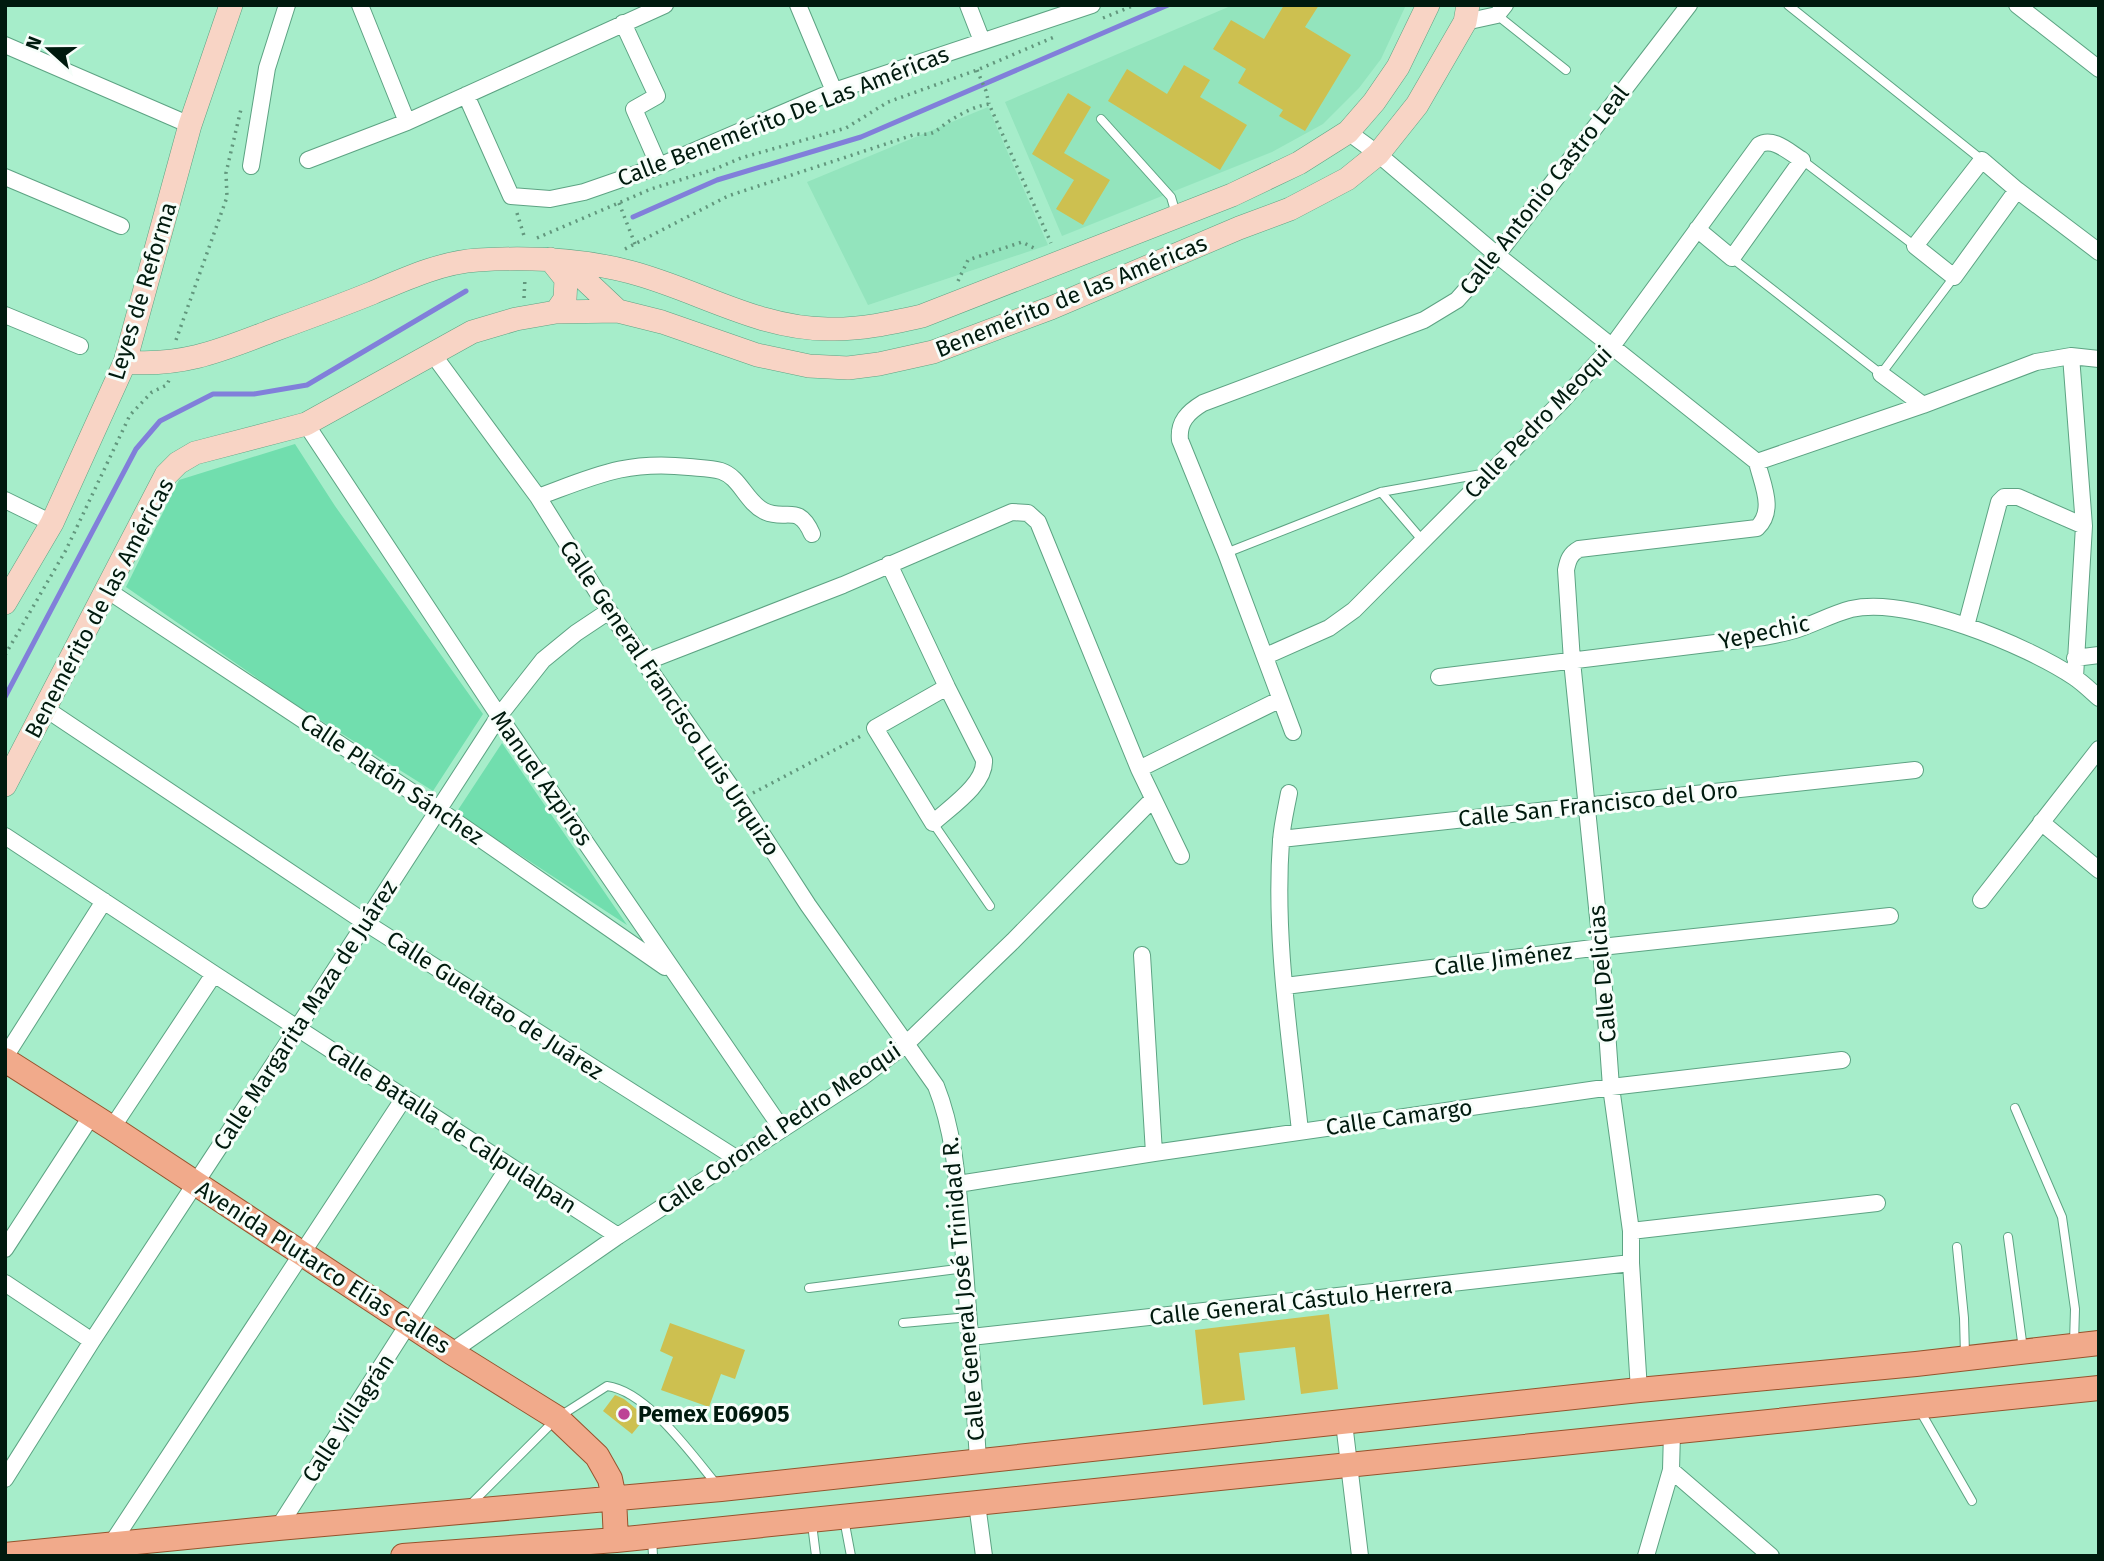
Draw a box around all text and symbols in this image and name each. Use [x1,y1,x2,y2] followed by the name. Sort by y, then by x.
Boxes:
[14,14,84,84] north arrow
[21,33,47,53] text: N
[613,40,953,192] street label: Calle Benemérito De Las Américas
[1453,79,1635,300] street label: Calle Antonio Castro Leal
[102,199,182,383] street label: Leyes de Reforma
[931,229,1211,363] street label: Benemérito de las Américas
[1458,340,1618,504] street label: Calle Pedro Meoqui
[18,473,180,743] street label: Benemérito de las Américas
[554,535,786,861] street label: Calle General Francisco Luis Urquizo
[1716,609,1812,655] street label: Yepechic
[485,705,599,851] street label: Manuel Azpiros
[295,707,489,851] street label: Calle Platón Sánchez
[1457,775,1739,833] street label: Calle San Francisco del Oro
[207,875,403,1155] street label: Calle Margarita Maza de Juárez
[1582,904,1622,1044] street label: Calle Delicias
[381,924,609,1086] street label: Calle Guelatao de Juárez
[1433,937,1573,981] street label: Calle Jiménez
[652,1036,906,1220] street label: Calle Coronel Pedro Meoqui
[322,1037,582,1219] street label: Calle Batalla de Calpulalpan
[1324,1093,1474,1141] street label: Calle Camargo
[936,1136,990,1442] street label: Calle General José Trinidad R.
[191,1174,455,1360] street label: Avenida Plutarco Elías Calles
[1148,1271,1454,1331] street label: Calle General Cástulo Herrera
[296,1348,400,1488] street label: Calle Villagrán
[638,1400,789,1428] place label: Pemex E06905
[616,1406,632,1422] marker: Pemex E06905

